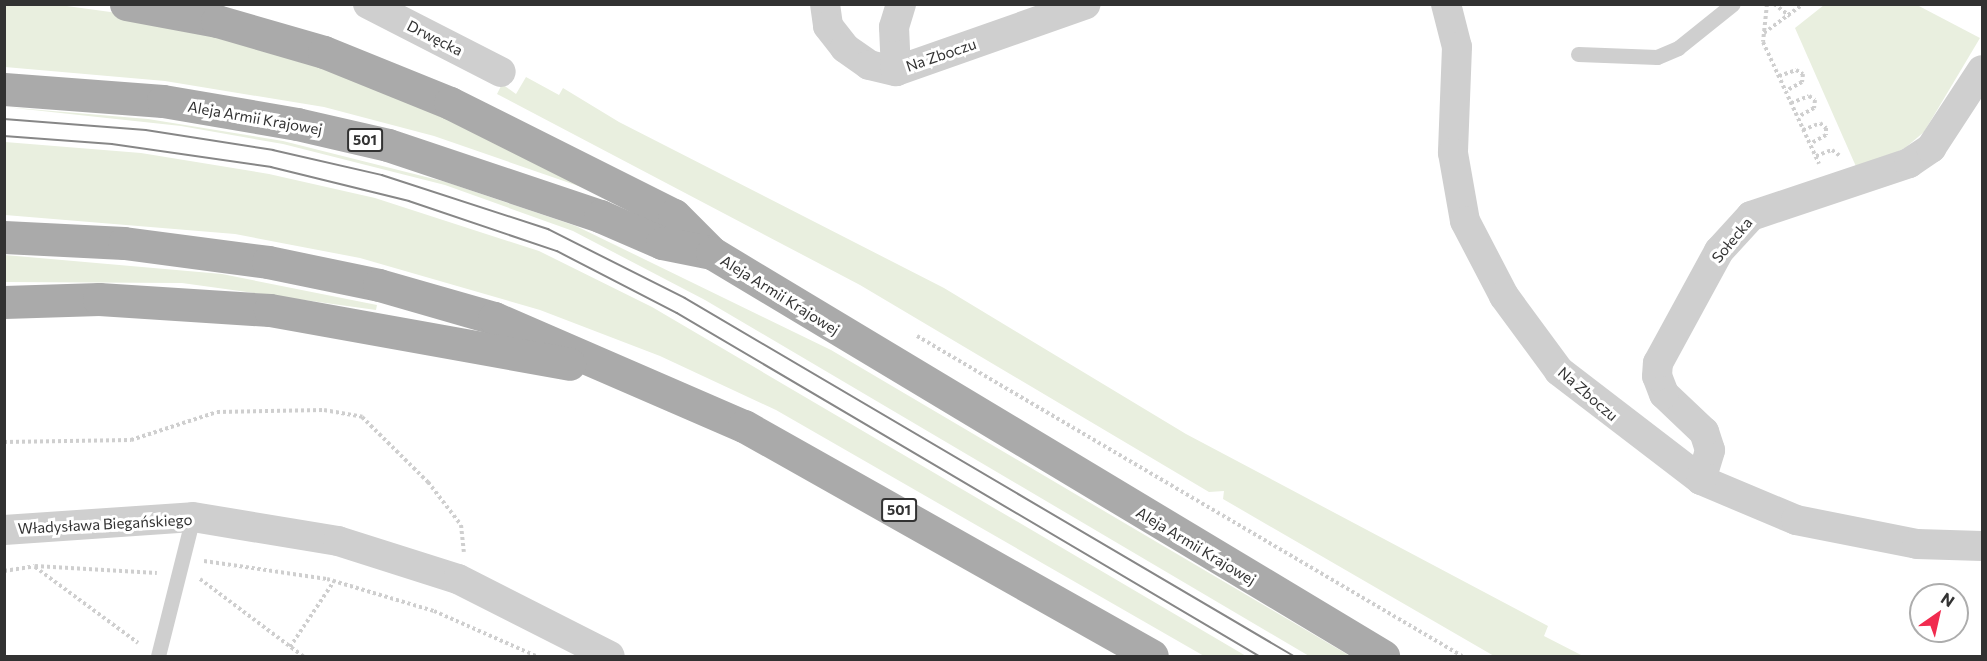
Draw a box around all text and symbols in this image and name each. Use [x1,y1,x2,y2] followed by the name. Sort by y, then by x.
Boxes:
[404,16,466,60] street label: Drwęcka
[903,35,979,75] street label: Na Zboczu
[186,97,324,139] street label: Aleja Armii Krajowej
[347,129,383,151] road number: 501
[1708,214,1756,266] street label: Sołecka
[717,251,843,339] street label: Aleja Armii Krajowej
[1554,363,1622,425] street label: Na Zboczu
[881,499,917,521] road number: 501
[1133,503,1259,589] street label: Aleja Armii Krajowej
[17,510,193,538] street label: Władysława Biegańskiego
[1909,583,1969,643] north arrow
[1938,588,1959,611] text: N

